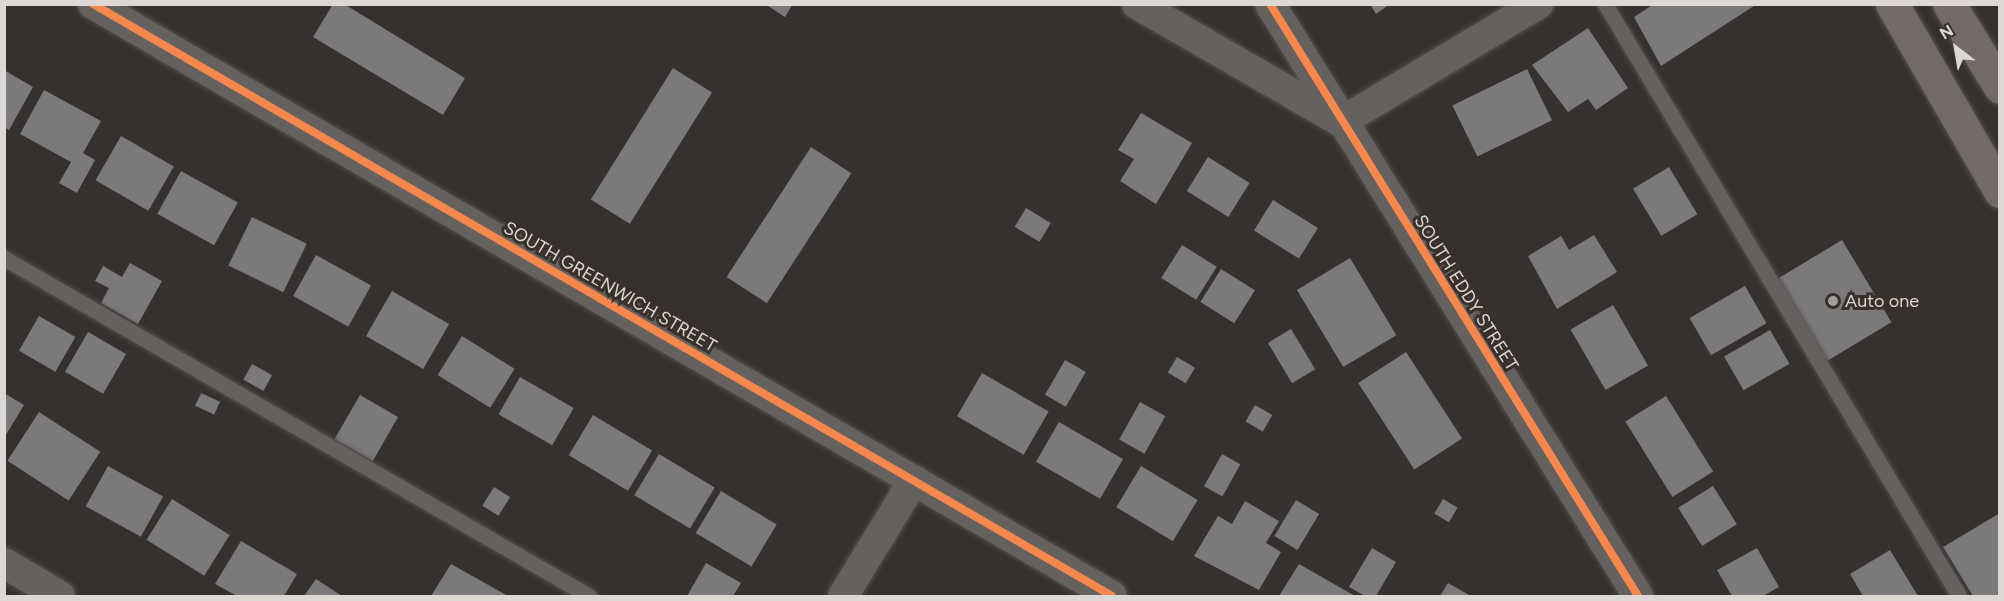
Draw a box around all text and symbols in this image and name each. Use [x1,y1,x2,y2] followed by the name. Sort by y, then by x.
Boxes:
[1926,18,1986,78] north arrow
[1936,21,1957,43] text: N
[1409,211,1523,375] street label: SOUTH EDDY STREET
[500,217,720,357] street label: SOUTH GREENWICH STREET
[1845,290,1919,312] place label: Auto one
[1826,294,1840,308] marker: Auto one

